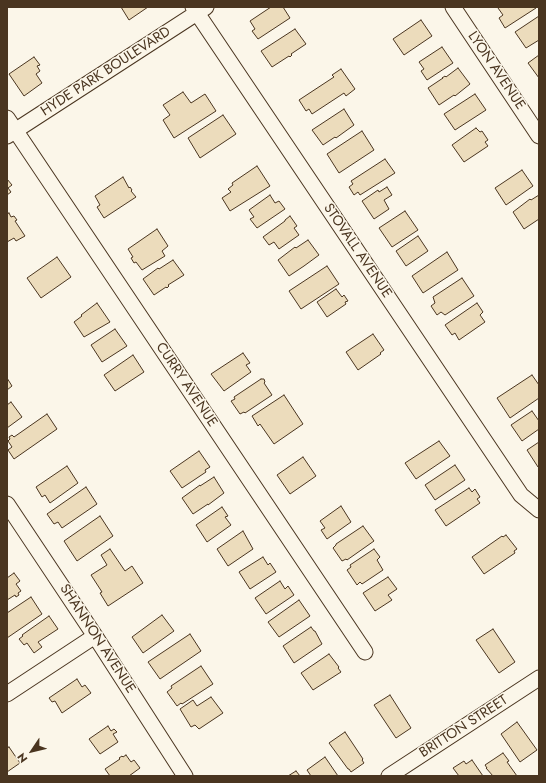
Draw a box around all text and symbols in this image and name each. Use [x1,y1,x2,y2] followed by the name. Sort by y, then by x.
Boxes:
[38,24,174,120] street label: HYDE PARK BOULEVARD
[464,29,528,113] street label: LYON AVENUE
[319,201,395,301] street label: STOVALL AVENUE
[152,340,220,430] street label: CURRY AVENUE
[55,581,139,697] street label: SHANNON AVENUE
[417,692,511,762] street label: BRITTON STREET
[12,731,52,771] north arrow
[13,750,31,766] text: N

